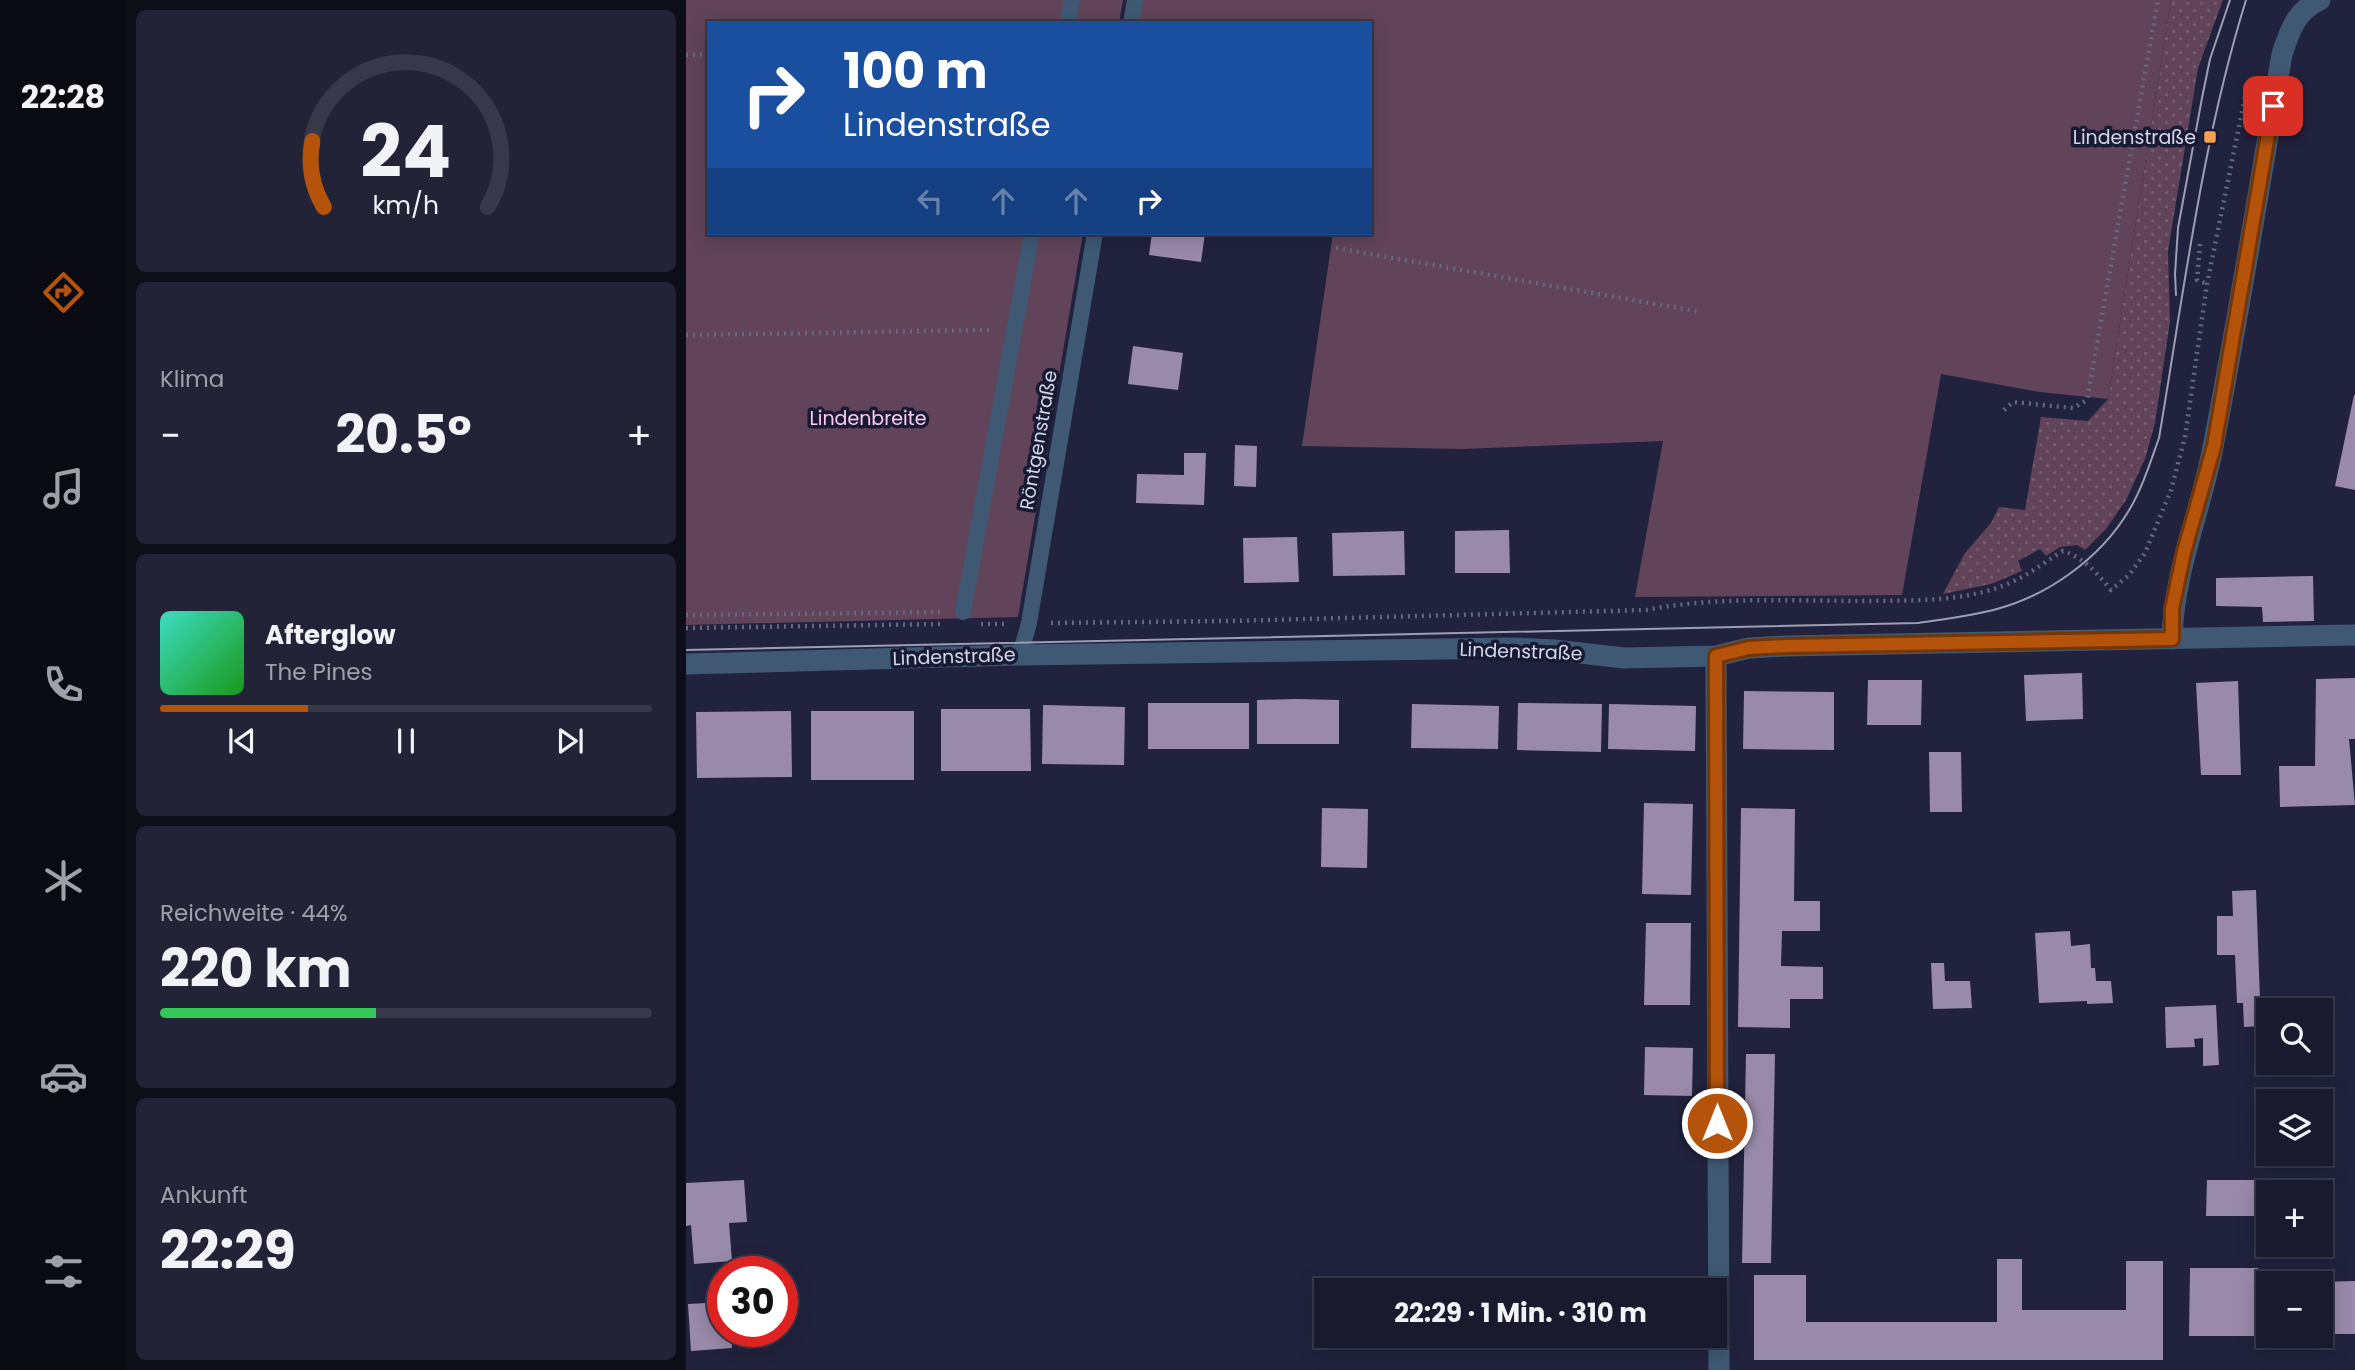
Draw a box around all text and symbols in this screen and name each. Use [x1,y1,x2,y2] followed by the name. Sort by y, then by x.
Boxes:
[843,37,988,105] text: 100 m
[728,49,819,140] icon: right
[21,74,105,119] text: 22:28
[2243,76,2303,136] pin
[2254,87,2292,125] icon: arrive
[361,101,451,202] text: 24
[843,102,1051,147] text: Lindenstraße
[2073,124,2196,151] place label: Lindenstraße
[2202,129,2218,145] marker: Lindenstraße
[911,182,949,220] icon: left
[984,182,1022,220] icon: ahead
[1057,182,1095,220] icon: ahead
[1130,182,1168,220] icon: right
[373,188,439,223] text: km/h
[39,268,88,317] icon: directions
[160,363,224,395] text: Klima
[1013,368,1064,512] street label: Röntgenstraße
[335,398,472,471] text: 20.5°
[810,405,926,432] park label: Lindenbreite
[160,409,181,462] text: −
[626,409,652,462] text: +
[39,464,88,513] icon: music
[265,617,396,653] text: Afterglow
[1459,636,1583,667] street label: Lindenstraße
[892,641,1016,672] street label: Lindenstraße
[265,656,373,688] text: The Pines
[39,660,88,709] icon: phone
[223,722,261,760] icon: previous
[387,722,425,760] icon: pause
[551,722,589,760] icon: next
[39,856,88,905] icon: climate
[160,897,348,929] text: Reichweite · 44%
[160,932,352,1005] text: 220 km
[2256,998,2333,1348] map controls
[2256,998,2333,1075] button: search
[39,1052,88,1101] icon: car
[1680,1086,1754,1160] position arrow
[2256,1089,2333,1166] button: layers
[160,1179,247,1211] text: Ankunft
[2256,1180,2333,1257] button: +
[160,1214,296,1287] text: 22:29
[39,1247,88,1296] icon: filters
[707,1256,798,1347] speed limit sign: 30
[2256,1271,2333,1348] button: −
[1394,1295,1647,1331] text: 22:29 · 1 Min. · 310 m

